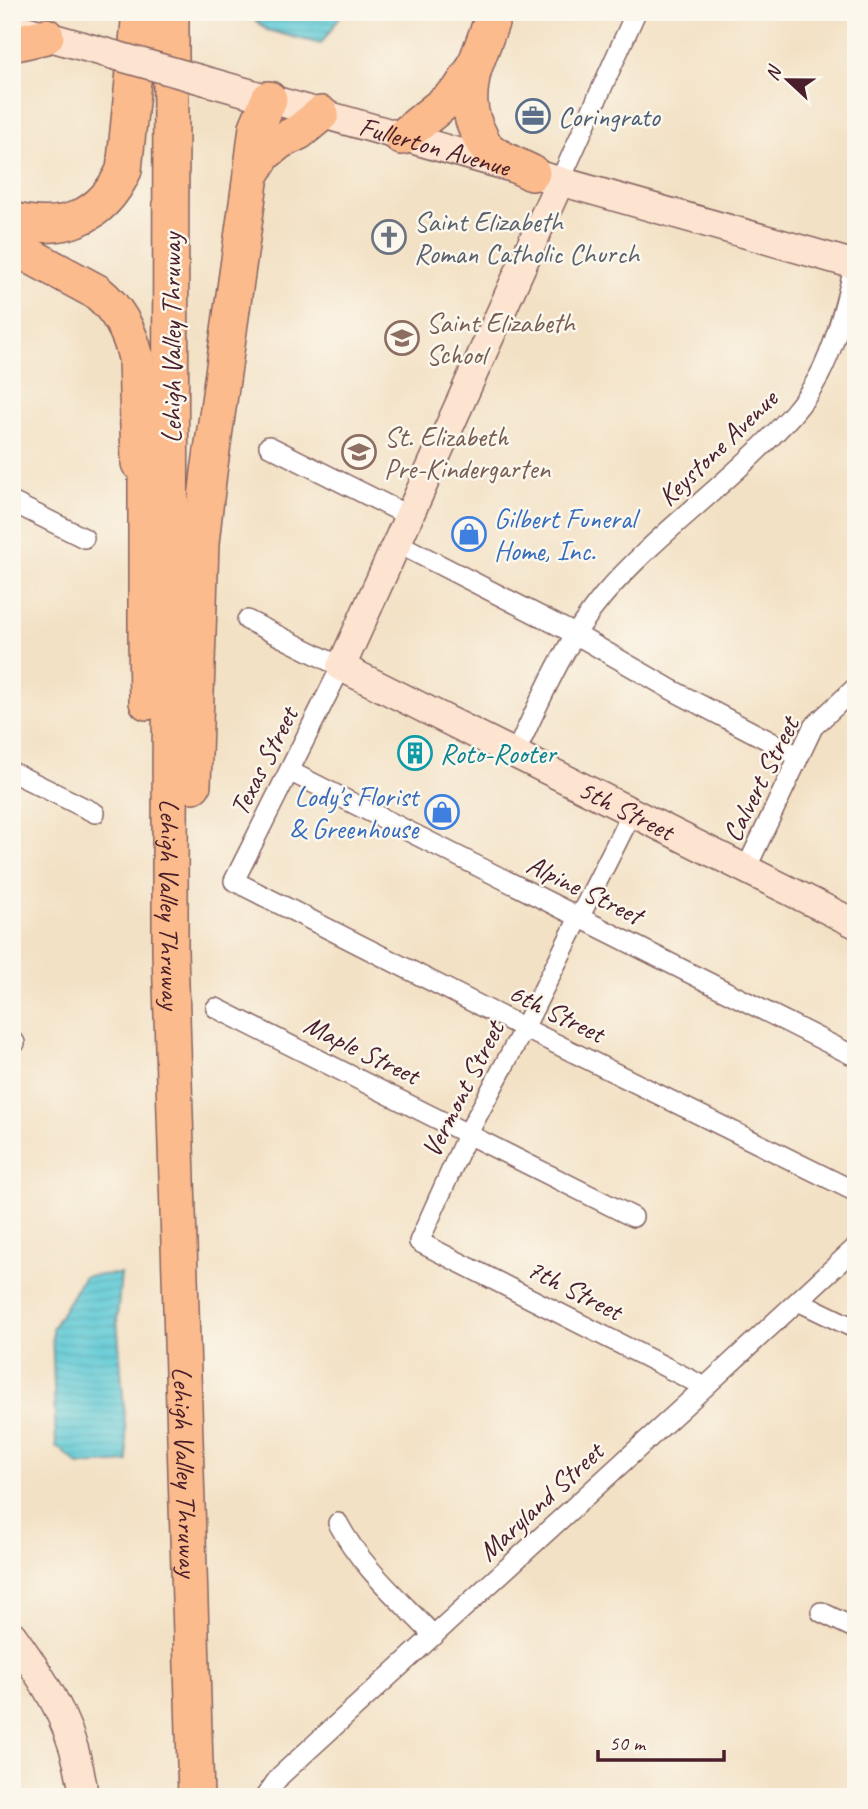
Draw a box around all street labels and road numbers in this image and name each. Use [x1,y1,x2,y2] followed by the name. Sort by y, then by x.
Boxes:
[355,108,516,185] street label: Fullerton Avenue
[154,230,189,443] street label: Lehigh Valley Thruway
[650,380,786,513] street label: Keystone Avenue
[221,699,307,821] street label: Texas Street
[714,709,808,847] street label: Calvert Street
[573,771,682,849] street label: 5th Street
[152,799,189,1012] street label: Lehigh Valley Thruway
[521,847,652,934] street label: Alpine Street
[503,974,613,1052] street label: 6th Street
[298,1007,428,1094] street label: Maple Street
[413,1013,513,1163] street label: Vermont Street
[521,1251,630,1329] street label: 7th Street
[165,1366,206,1580] street label: Lehigh Valley Thruway
[470,1433,612,1568] street label: Maryland Street

